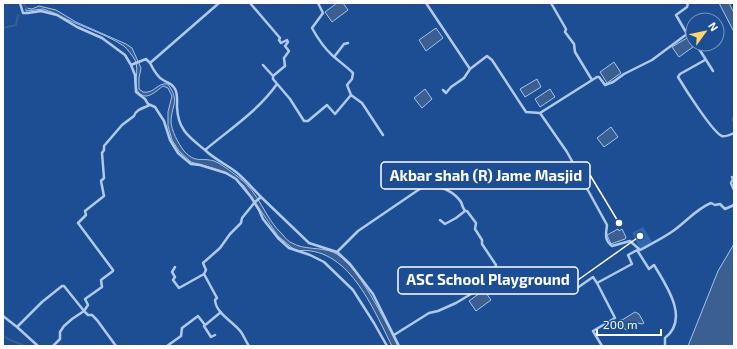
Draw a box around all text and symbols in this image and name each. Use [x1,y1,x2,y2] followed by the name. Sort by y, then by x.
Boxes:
[685,12,725,52] north arrow
[706,19,721,33] text: N
[381,162,590,189] callout: Akbar shah (R) Jame Masjid
[390,166,582,184] text: Akbar shah (R) Jame Masjid
[398,267,578,294] callout: ASC School Playground
[406,270,570,289] text: ASC School Playground
[597,311,661,337] scale bar
[603,317,637,331] text: 200 m

